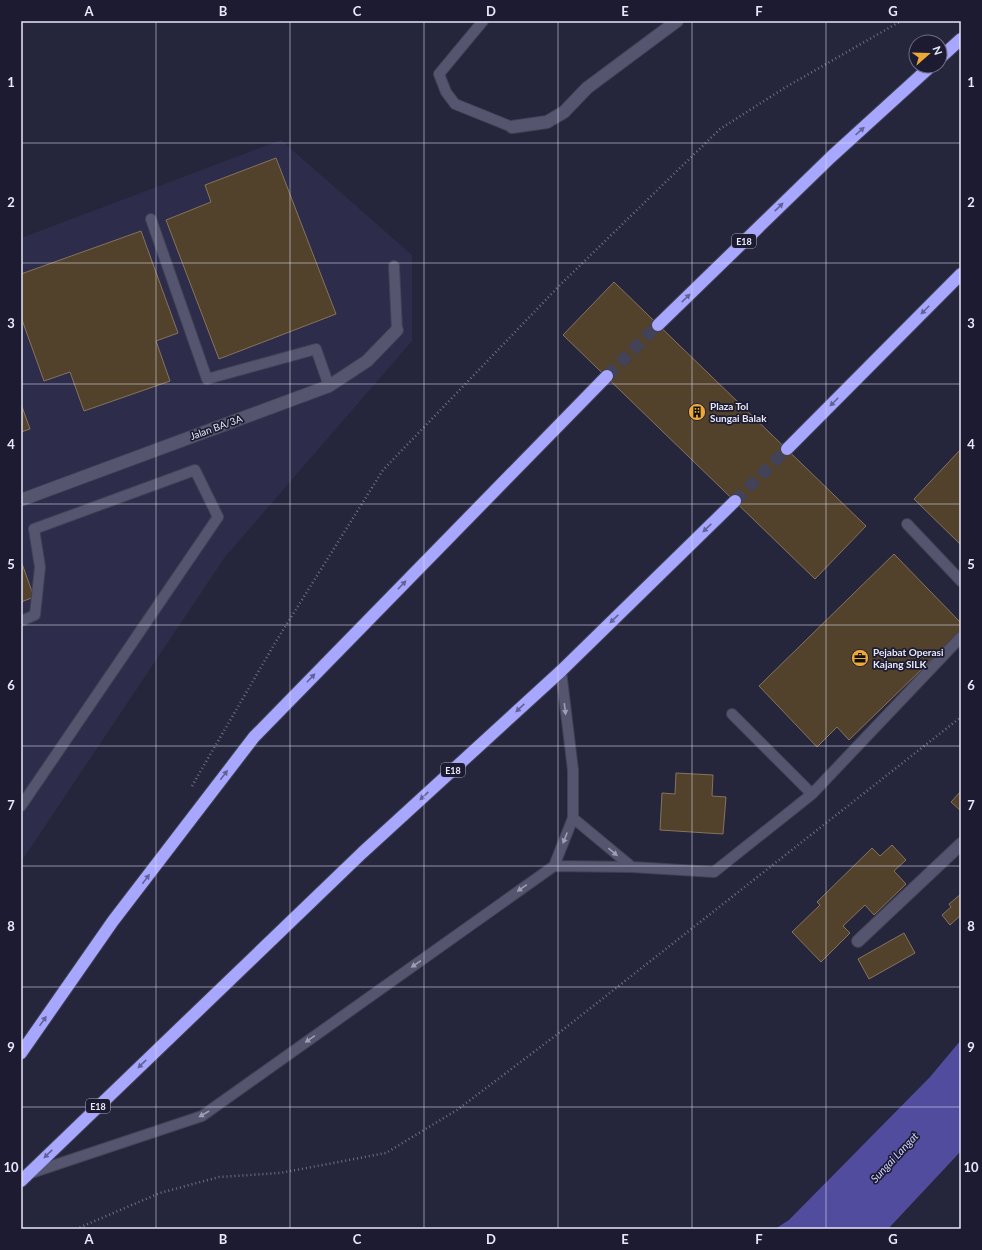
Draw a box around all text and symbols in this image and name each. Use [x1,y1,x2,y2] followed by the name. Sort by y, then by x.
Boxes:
[83,3,94,19] text: A
[219,3,228,19] text: B
[353,3,362,19] text: C
[486,3,496,19] text: D
[621,3,629,19] text: E
[755,3,763,19] text: F
[888,3,898,19] text: G
[908,34,948,74] north arrow
[930,44,945,57] text: N
[7,74,15,90] text: 1
[967,74,975,90] text: 1
[855,126,865,136] one-way arrow
[7,194,15,210] text: 2
[967,194,975,210] text: 2
[774,202,784,212] one-way arrow
[732,234,756,248] road number: E18
[681,293,691,303] one-way arrow
[920,305,930,315] one-way arrow
[7,315,15,331] text: 3
[967,315,975,331] text: 3
[829,397,839,407] one-way arrow
[710,400,767,424] place label: Plaza Tol Sungai Balak
[687,402,707,422] building icon: Plaza Tol Sungai Balak
[188,412,244,442] street label: Jalan BA/3A
[7,436,15,452] text: 4
[967,436,975,452] text: 4
[702,523,712,533] one-way arrow
[7,556,15,572] text: 5
[967,556,975,572] text: 5
[397,580,407,590] one-way arrow
[609,614,619,624] one-way arrow
[873,646,944,670] place label: Pejabat Operasi Kajang SILK
[850,648,870,668] office icon: Pejabat Operasi Kajang SILK
[306,673,316,683] one-way arrow
[7,677,15,693] text: 6
[967,677,975,693] text: 6
[562,703,569,716] one-way arrow
[514,704,525,713] one-way arrow
[441,763,465,777] road number: E18
[220,770,229,781] one-way arrow
[419,792,429,801] one-way arrow
[7,797,15,813] text: 7
[967,797,975,813] text: 7
[562,832,568,843] one-way arrow
[607,847,618,856] one-way arrow
[141,873,150,884] one-way arrow
[517,884,527,892] one-way arrow
[7,918,15,934] text: 8
[967,918,975,934] text: 8
[411,960,421,968] one-way arrow
[39,1016,47,1026] one-way arrow
[305,1035,316,1043] one-way arrow
[7,1039,15,1055] text: 9
[967,1039,975,1055] text: 9
[137,1060,147,1069] one-way arrow
[86,1099,110,1113] road number: E18
[198,1111,210,1118] one-way arrow
[867,1129,921,1185] water label: Sungai Langat
[43,1150,53,1159] one-way arrow
[3,1159,19,1175] text: 10
[963,1159,979,1175] text: 10
[83,1231,94,1247] text: A
[219,1231,228,1247] text: B
[353,1231,362,1247] text: C
[486,1231,496,1247] text: D
[621,1231,629,1247] text: E
[755,1231,763,1247] text: F
[888,1231,898,1247] text: G

